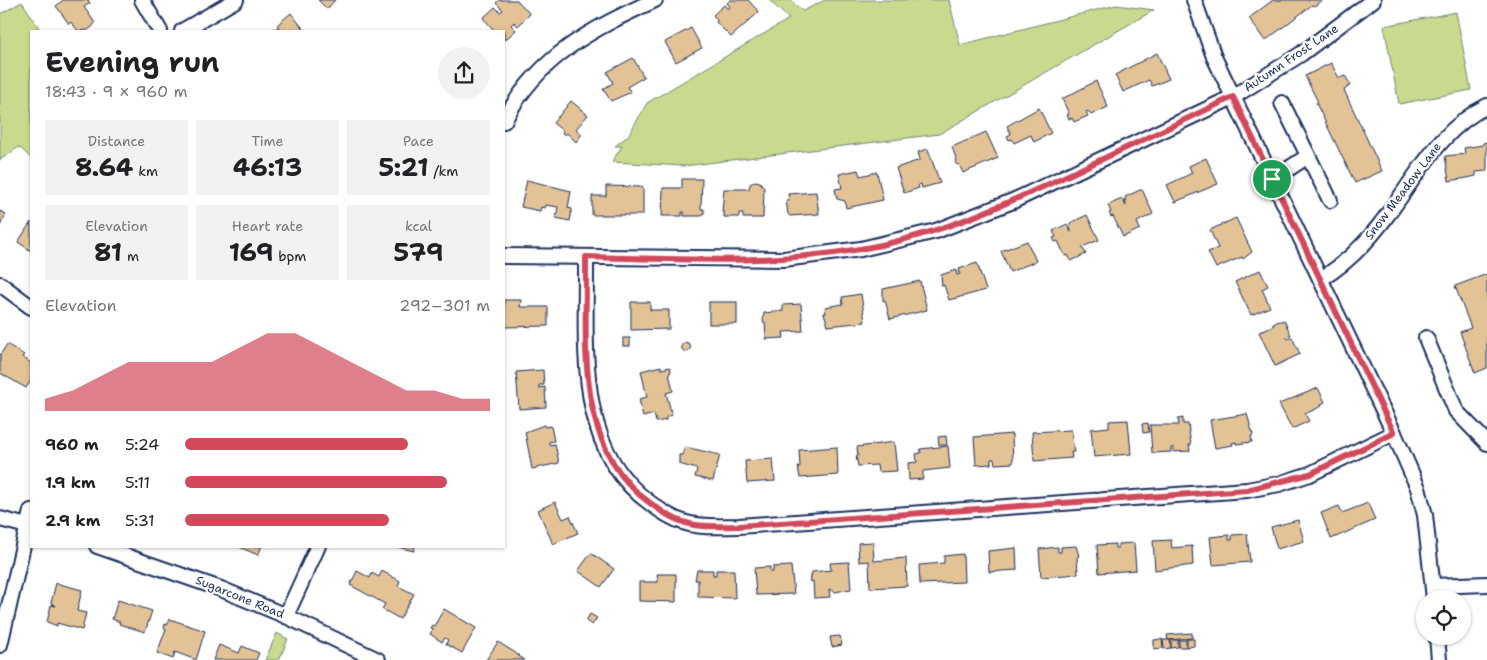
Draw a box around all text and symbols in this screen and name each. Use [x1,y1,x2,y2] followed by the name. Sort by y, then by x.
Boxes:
[1241,20,1341,96] street label: Autumn Frost Lane
[45,43,220,81] text: Evening run
[438,47,490,99] button: share
[45,81,188,102] text: 18:43 · 9 × 960 m
[88,132,145,150] text: Distance
[251,132,284,150] text: Time
[403,132,434,150] text: Pace
[1361,139,1445,243] street label: Snow Meadow Lane
[75,150,133,184] text: 8.64
[233,150,302,184] text: 46:13
[379,150,429,184] text: 5:21
[1251,158,1293,200] pin
[133,162,158,180] text: km
[429,162,458,180] text: /km
[1258,165,1286,193] icon: arrive
[85,217,148,235] text: Elevation
[232,217,303,235] text: Heart rate
[405,217,432,235] text: kcal
[94,235,122,269] text: 81
[229,235,273,269] text: 169
[393,235,444,269] text: 579
[122,247,139,265] text: m
[273,247,306,265] text: bpm
[45,295,117,316] text: Elevation
[399,295,490,316] text: 292–301 m
[45,434,98,455] text: 960 m
[125,434,159,455] text: 5:24
[45,472,96,493] text: 1.9 km
[125,472,150,493] text: 5:11
[45,510,100,531] text: 2.9 km
[125,510,155,531] text: 5:31
[193,572,287,622] street label: Sugarcone Road
[1416,590,1471,645] map controls
[1416,590,1471,645] button: locate

